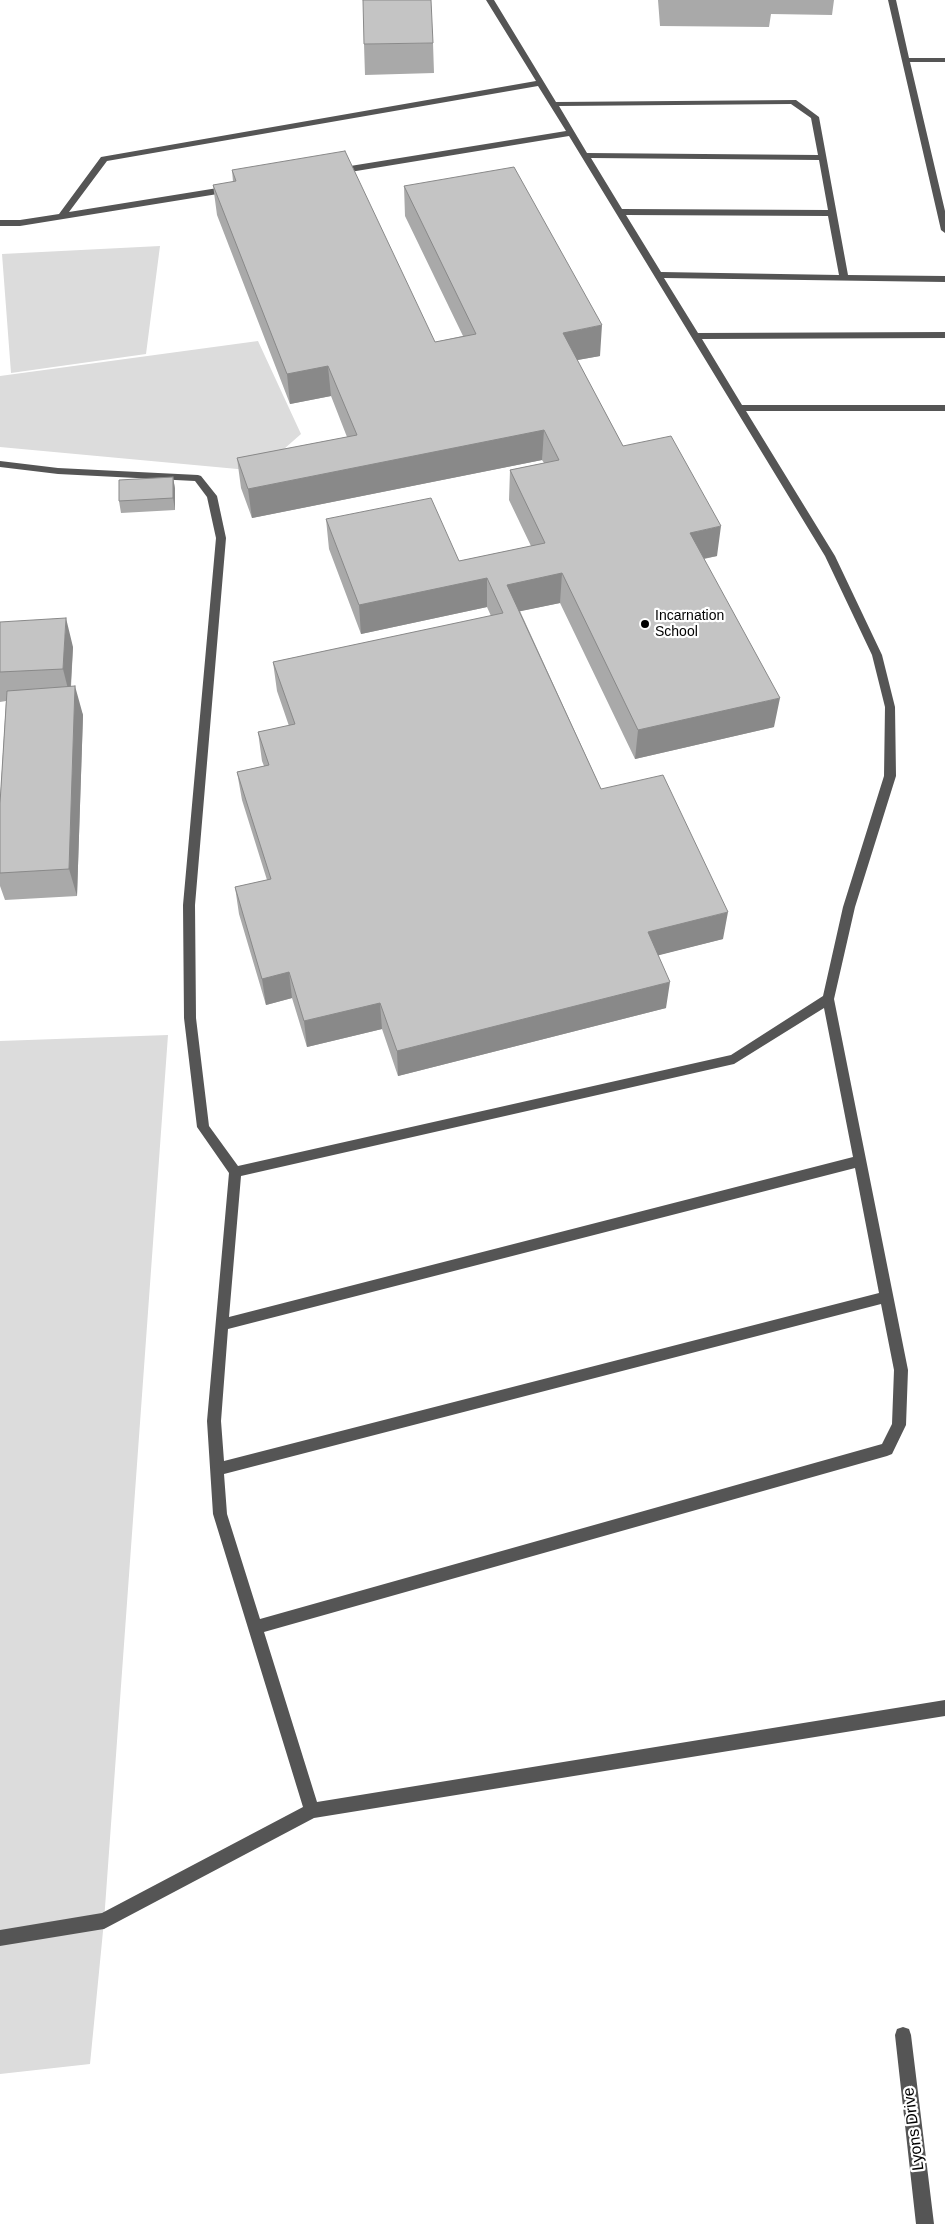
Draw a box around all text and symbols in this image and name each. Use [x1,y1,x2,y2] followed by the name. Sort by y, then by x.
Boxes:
[655,608,724,640] place label: Incarnation School
[639,618,651,630] marker: Incarnation School
[899,2086,929,2172] street label: Lyons Drive

